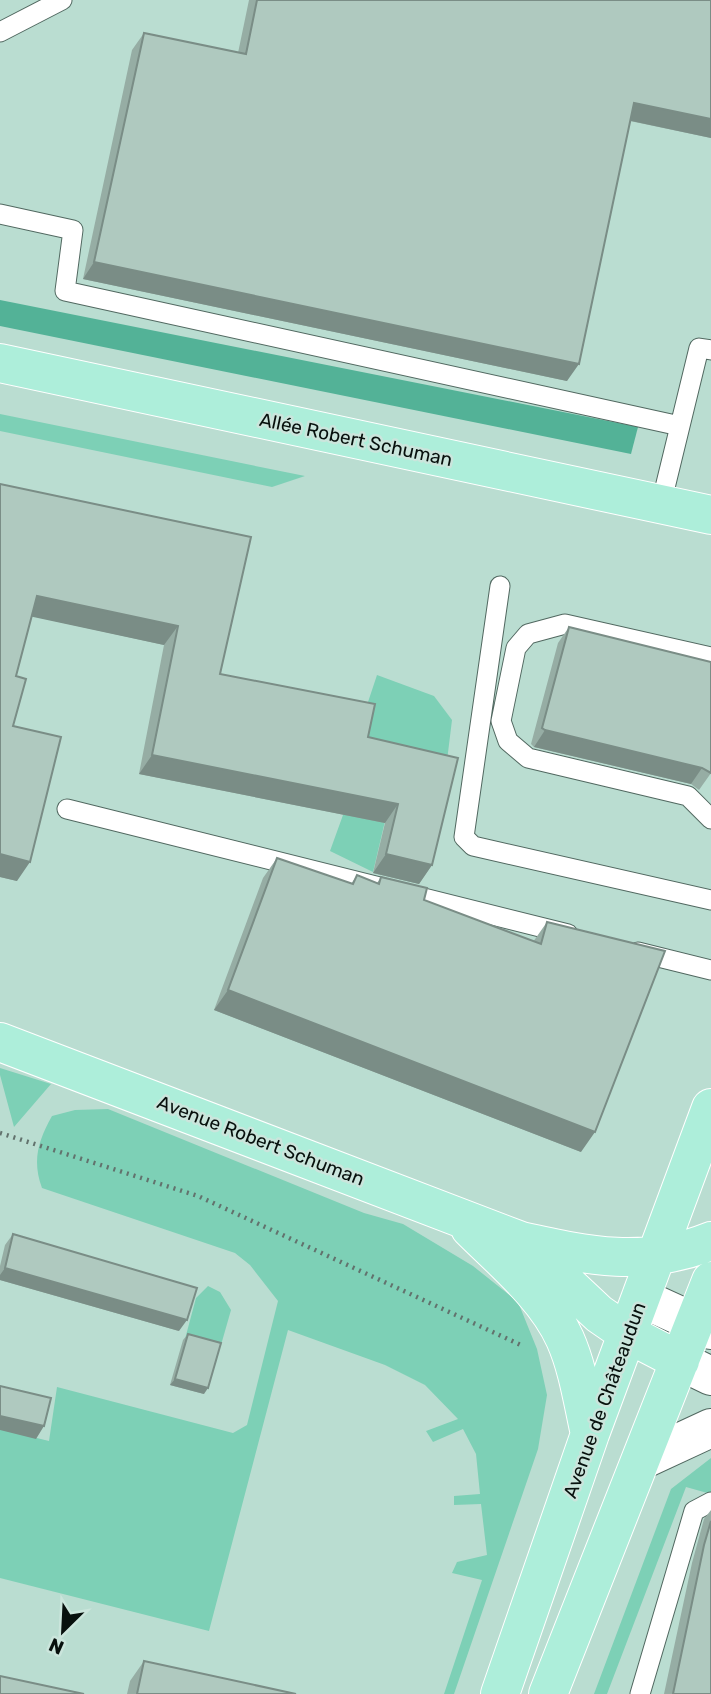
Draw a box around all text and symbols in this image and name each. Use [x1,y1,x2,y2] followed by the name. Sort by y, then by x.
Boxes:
[257,408,454,471] street label: Allée Robert Schuman
[154,1090,368,1191] street label: Avenue Robert Schuman
[558,1299,651,1501] street label: Avenue de Châteaudun
[28,1596,98,1666] north arrow
[45,1633,67,1659] text: N

